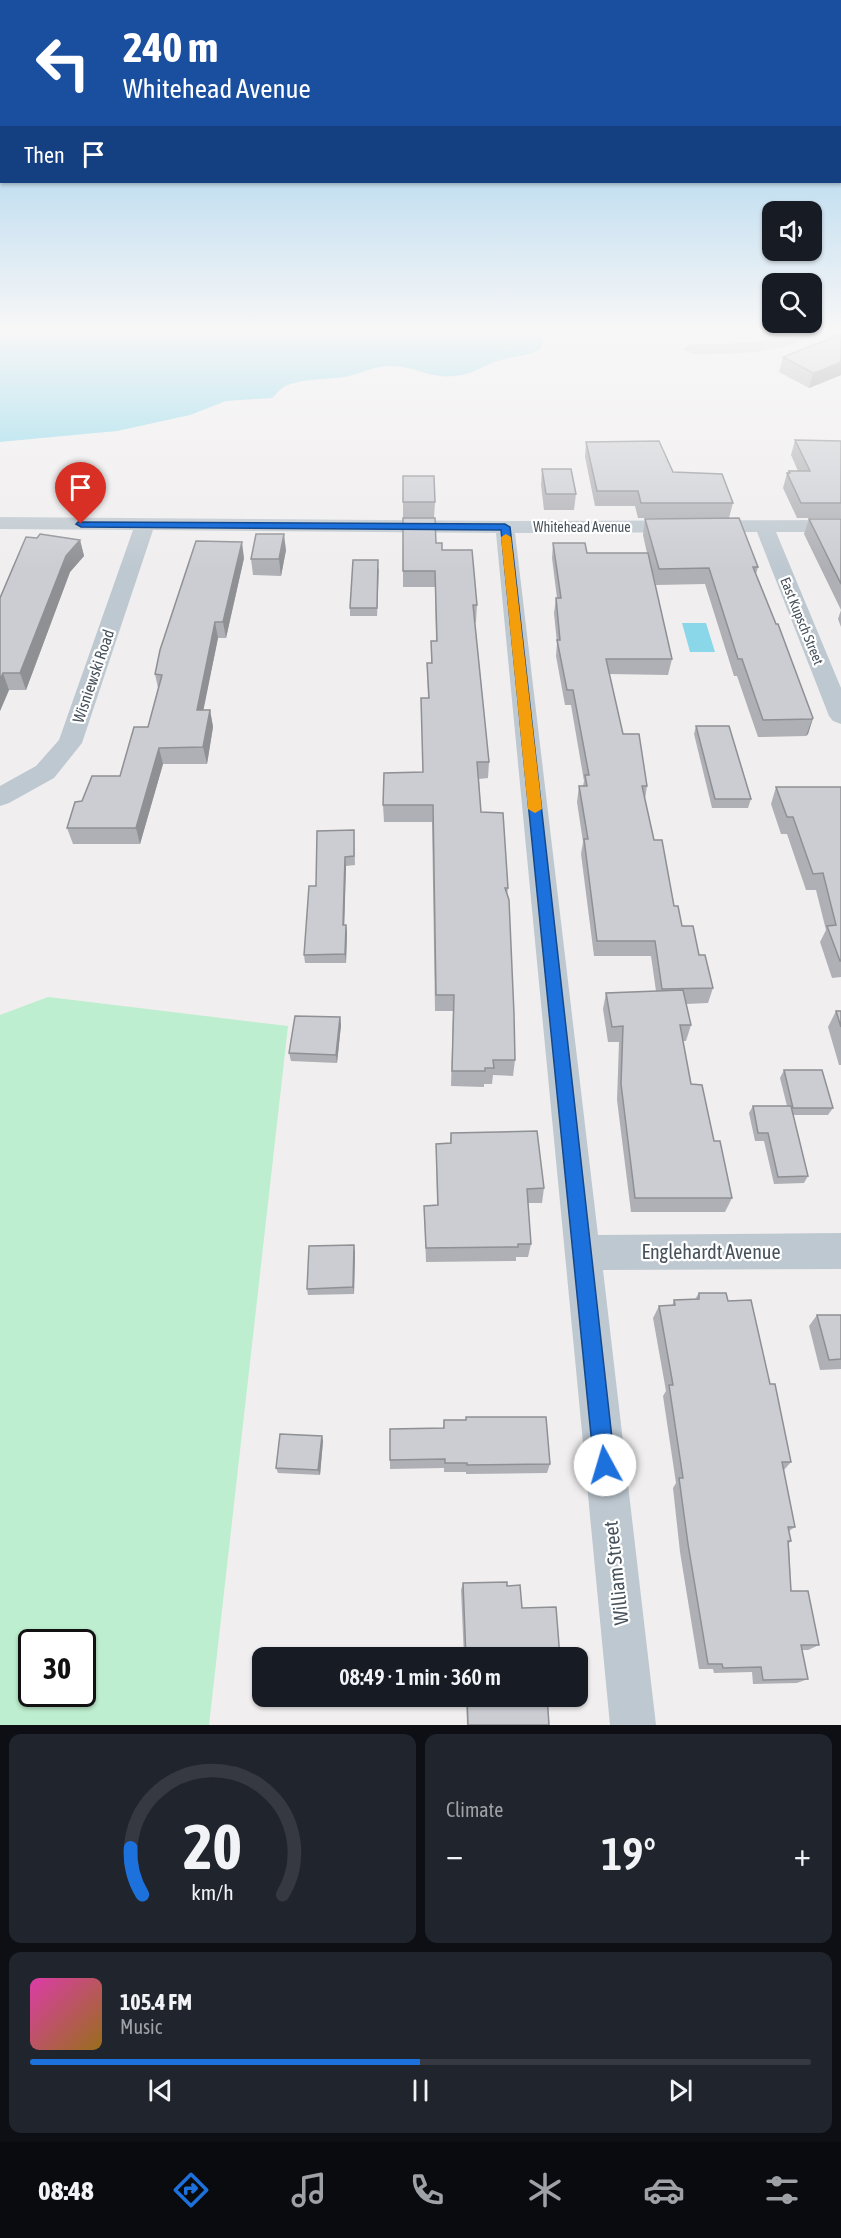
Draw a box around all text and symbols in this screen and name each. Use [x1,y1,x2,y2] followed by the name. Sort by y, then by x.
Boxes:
[123,23,218,71] text: 240 m
[24,24,102,102] icon: left
[123,73,311,104] text: Whitehead Avenue
[77,138,110,171] icon: arrive
[24,142,65,168] text: Then
[762,201,822,333] map controls
[762,201,822,261] button: sound
[762,273,822,333] button: search
[55,462,106,524] pin
[64,471,97,504] icon: arrive
[533,519,631,535] street label: Whitehead Avenue
[777,575,827,667] street label: East Kupsch Street
[69,627,117,725] street label: Wisniewski Road
[641,1240,781,1263] street label: Englehardt Avenue
[573,1433,637,1497] position arrow
[599,1520,632,1626] street label: William Street
[18,1629,96,1707] speed limit sign: 30
[339,1664,501,1690] text: 08:49 · 1 min · 360 m
[446,1798,503,1821] text: Climate
[183,1811,242,1882] text: 20
[601,1828,656,1880] text: 19°
[446,1835,463,1873] text: −
[794,1835,811,1873] text: +
[191,1881,234,1906] text: km/h
[120,1989,192,2015] text: 105.4 FM
[120,2015,162,2038] text: Music
[144,2074,177,2107] icon: previous
[404,2074,437,2107] icon: pause
[664,2074,697,2107] icon: next
[170,2169,212,2211] icon: directions
[288,2169,330,2211] icon: music
[406,2169,448,2211] icon: phone
[524,2169,566,2211] icon: climate
[643,2169,685,2211] icon: car
[761,2169,803,2211] icon: filters
[38,2175,94,2206] text: 08:48

